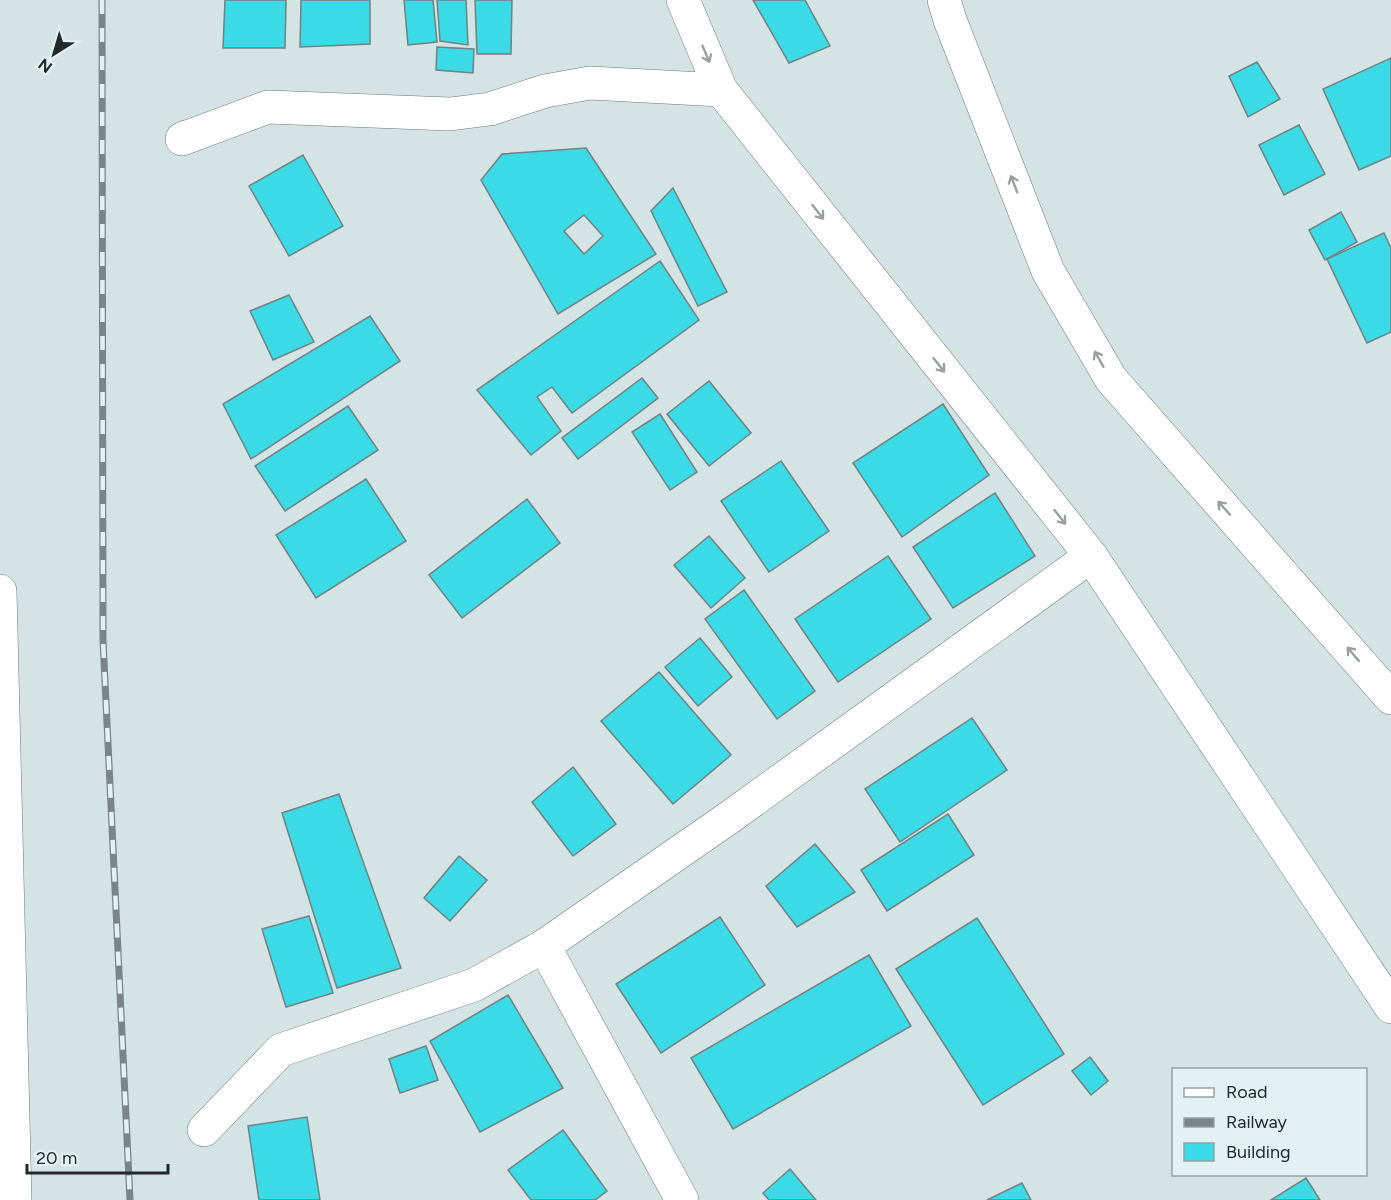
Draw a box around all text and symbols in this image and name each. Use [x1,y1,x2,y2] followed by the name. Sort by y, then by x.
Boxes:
[24,24,84,84] north arrow
[700,44,712,62] one-way arrow
[35,54,56,77] text: N
[1008,175,1019,194] one-way arrow
[811,204,824,220] one-way arrow
[1093,351,1105,368] one-way arrow
[933,356,946,372] one-way arrow
[1217,500,1231,515] one-way arrow
[1054,509,1067,525] one-way arrow
[1347,646,1360,662] one-way arrow
[1172,1068,1367,1176] legend
[1226,1081,1267,1103] text: Road
[1226,1111,1288,1133] text: Railway
[27,1137,168,1175] scale bar
[1226,1141,1291,1163] text: Building
[36,1147,77,1169] text: 20 m

